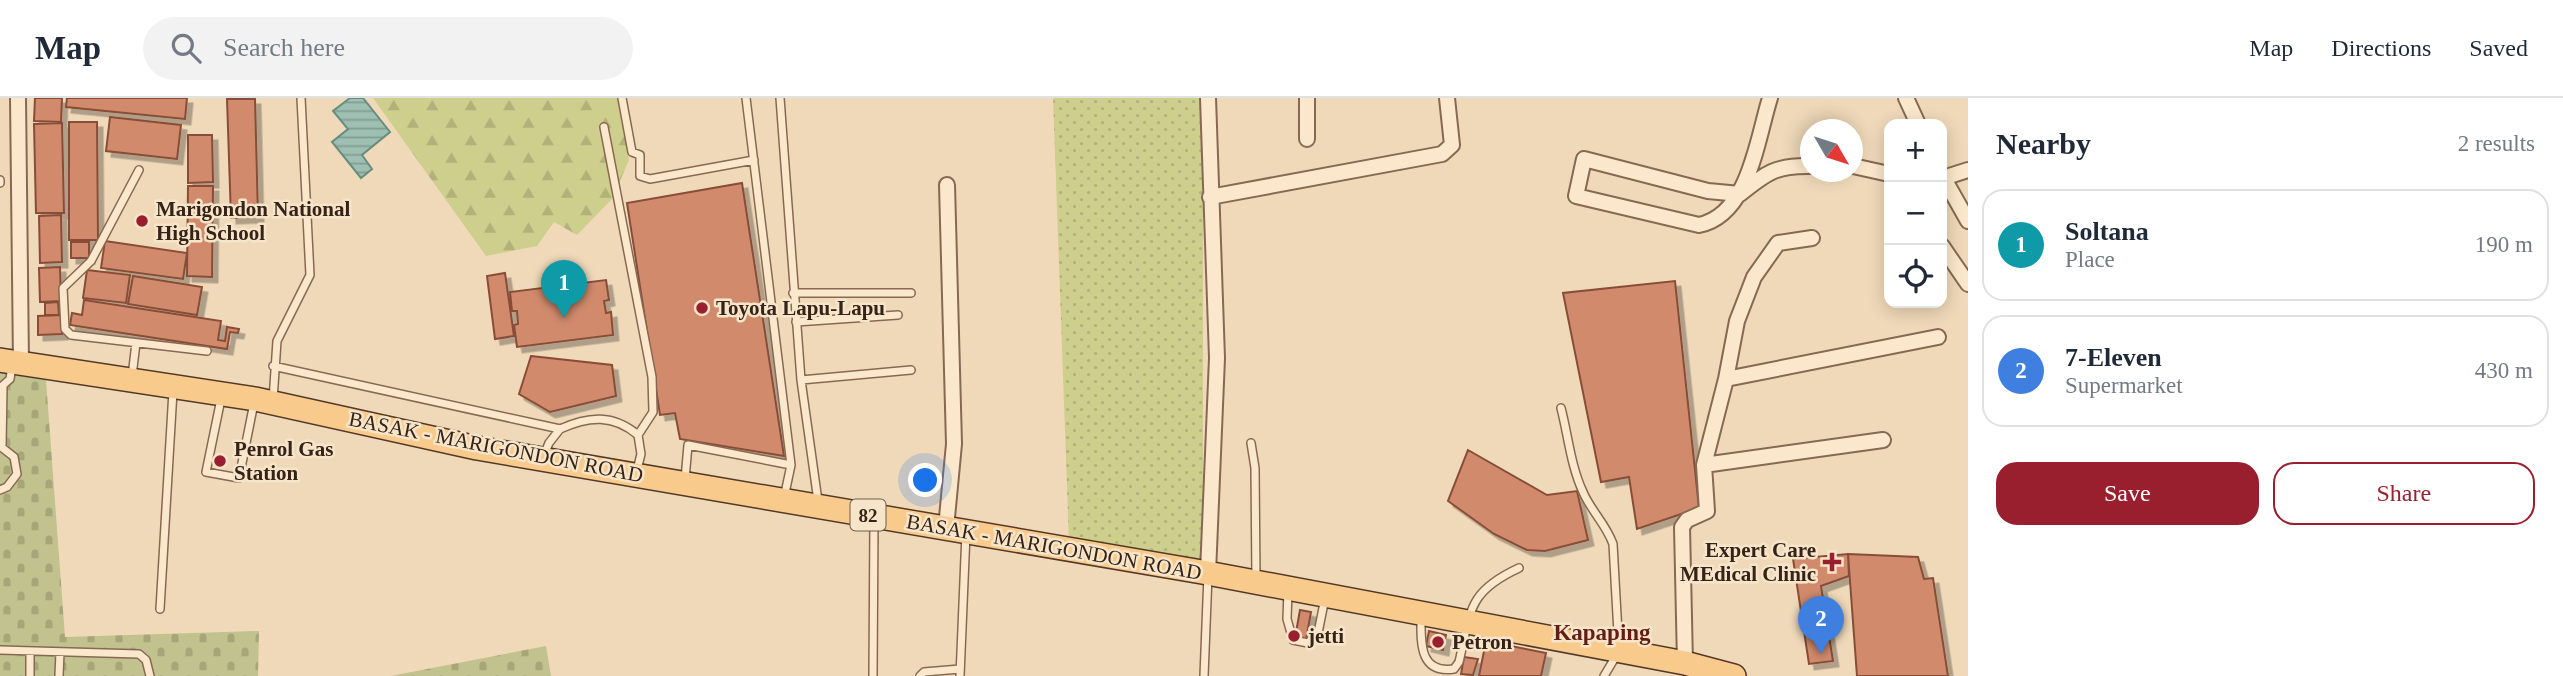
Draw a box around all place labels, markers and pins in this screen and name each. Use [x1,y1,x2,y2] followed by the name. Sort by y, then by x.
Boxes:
[156,197,350,245] place label: Marigondon National High School
[134,213,150,229] marker: Marigondon National High School
[541,260,587,318] pin: 1
[716,296,885,320] place label: Toyota Lapu-Lapu
[694,300,710,316] marker: Toyota Lapu-Lapu
[234,437,333,485] place label: Penrol Gas Station
[212,453,228,469] marker: Penrol Gas Station
[1680,538,1816,586] place label: Expert Care MEdical Clinic
[1822,552,1842,572] marker: Expert Care MEdical Clinic
[1798,596,1844,654] pin: 2
[1307,624,1344,648] place label: jetti
[1286,628,1302,644] marker: jetti
[1452,630,1513,654] place label: Petron
[1430,634,1446,650] marker: Petron

